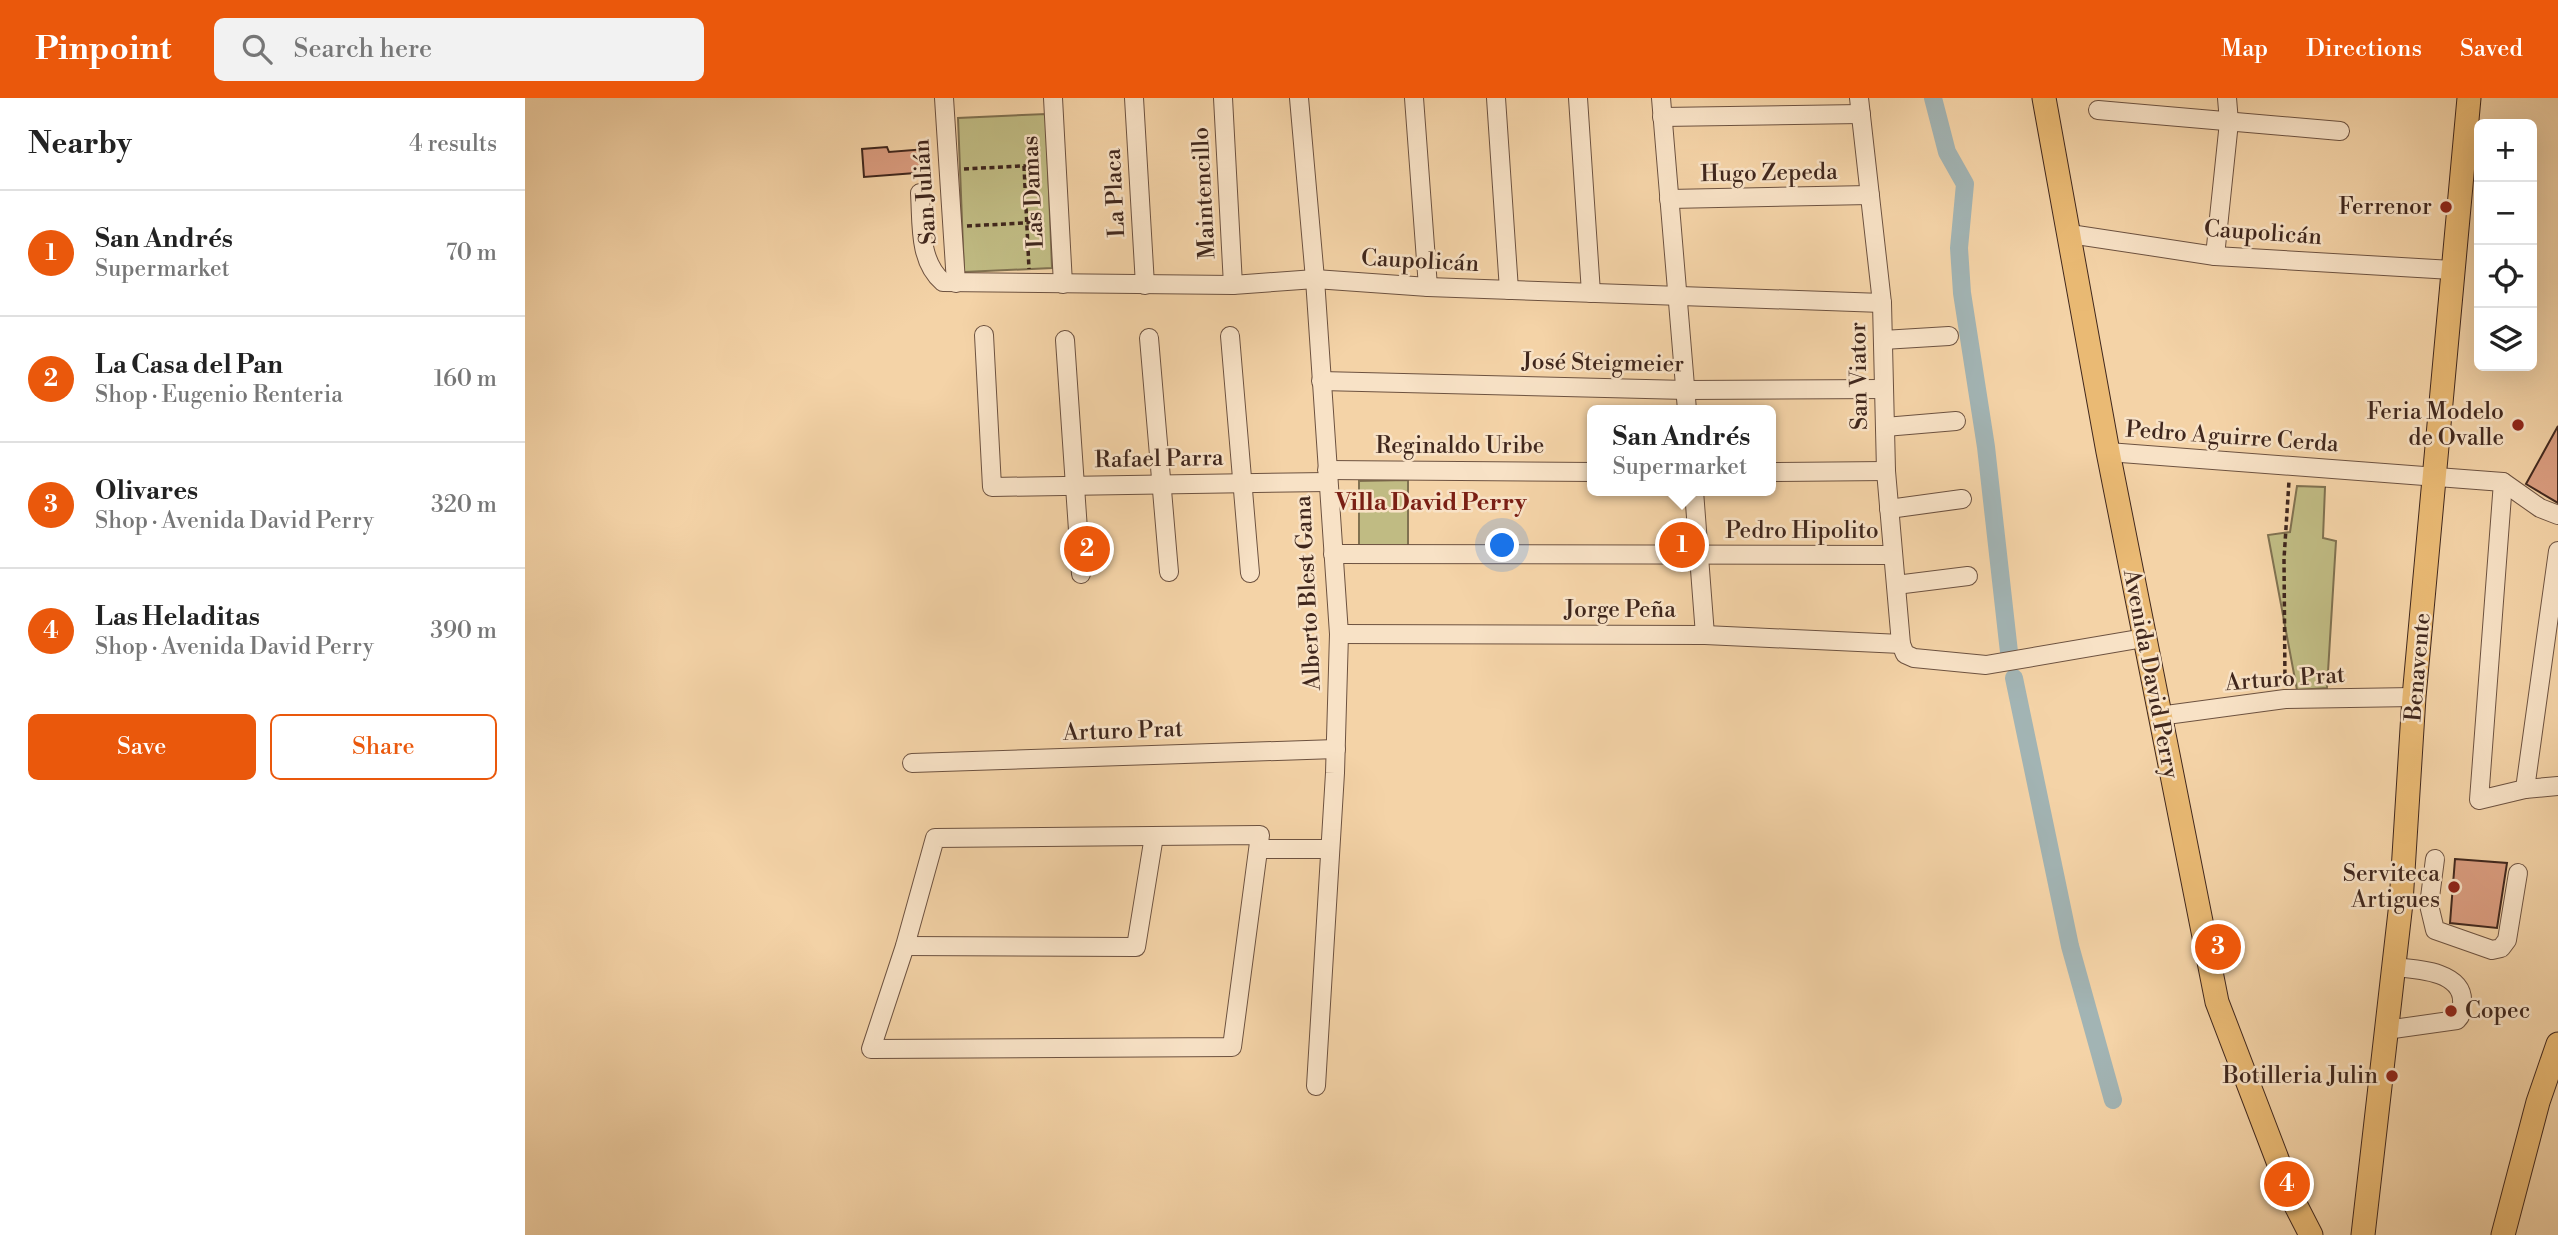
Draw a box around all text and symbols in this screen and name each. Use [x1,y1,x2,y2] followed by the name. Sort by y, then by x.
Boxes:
[214,18,704,81] search box
[35,29,172,70] text: Pinpoint
[238,30,276,68] icon: search
[294,33,432,65] text: Search here
[2221,34,2268,64] text: Map
[2306,34,2422,64] text: Directions
[2460,34,2523,64] text: Saved
[2474,119,2537,371] map controls
[2474,119,2537,182] button: +
[28,125,132,163] text: Nearby
[1187,126,1221,260] street label: Maintencillo
[409,130,497,158] text: 4 results
[1016,135,1050,249] street label: Las Damas
[907,138,943,246] street label: San Julián
[1099,147,1131,238] street label: La Placa
[1700,158,1838,188] street label: Hugo Zepeda
[2474,182,2537,245] button: −
[2338,193,2432,221] place label: Ferrenor
[2438,199,2454,215] marker: Ferrenor
[2203,215,2323,251] street label: Caupolicán
[95,223,233,255] text: San Andrés
[45,239,57,267] text: 1
[446,239,497,267] text: 70 m
[1360,244,1480,278] street label: Caupolicán
[2474,245,2537,308] button: locate
[95,255,230,283] text: Supermarket
[2474,308,2537,371] button: layers
[1844,322,1874,430] street label: San Viator
[1521,348,1684,378] street label: José Steigmeier
[95,349,283,381] text: La Casa del Pan
[44,365,58,393] text: 2
[434,365,497,393] text: 160 m
[95,381,343,409] text: Shop · Eugenio Renteria
[2367,398,2504,452] place label: Feria Modelo de Ovalle
[1587,405,1776,496] popup
[2124,416,2340,458] street label: Pedro Aguirre Cerda
[2510,417,2526,433] marker: Feria Modelo de Ovalle
[1612,421,1751,453] text: San Andrés
[1376,432,1544,460] street label: Reginaldo Uribe
[1094,444,1224,474] street label: Rafael Parra
[1612,453,1747,481] text: Supermarket
[95,475,198,507] text: Olivares
[1334,488,1528,518] district label: Villa David Perry
[44,491,58,519] text: 3
[431,491,497,519] text: 320 m
[1289,495,1327,692] street label: Alberto Blest Gana
[95,507,374,535] text: Shop · Avenida David Perry
[1725,517,1879,545] street label: Pedro Hipolito
[1659,519,1705,571] pin: 1
[1064,523,1110,575] pin: 2
[1485,528,1519,562] your location
[2117,566,2185,782] street label: Avenida David Perry
[1563,596,1676,624] street label: Jorge Peña
[95,601,260,633] text: Las Heladitas
[2399,612,2437,723] street label: Benavente
[43,617,59,645] text: 4
[430,617,497,645] text: 390 m
[95,633,374,661] text: Shop · Avenida David Perry
[2223,661,2346,697] street label: Arturo Prat
[28,714,256,780] button: Save
[270,714,497,780] button: Share
[1061,715,1184,747] street label: Arturo Prat
[2343,860,2440,914] place label: Serviteca Artigues
[2446,879,2462,895] marker: Serviteca Artigues
[2195,921,2241,973] pin: 3
[2465,997,2530,1025] place label: Copec
[2443,1003,2459,1019] marker: Copec
[2222,1062,2378,1090] place label: Botilleria Julin
[2384,1068,2400,1084] marker: Botilleria Julin
[2264,1158,2310,1210] pin: 4

